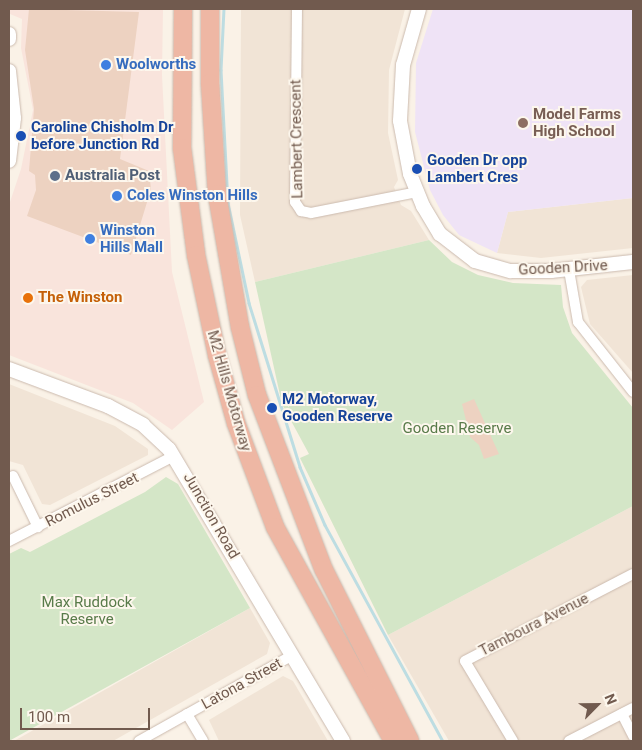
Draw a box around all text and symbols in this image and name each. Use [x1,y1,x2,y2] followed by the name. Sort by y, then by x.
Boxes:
[116,56,196,74] place label: Woolworths
[100,59,112,71] marker: Woolworths
[287,79,307,199] street label: Lambert Crescent
[533,105,621,140] place label: Model Farms High School
[517,117,529,129] marker: Model Farms High School
[31,118,173,153] place label: Caroline Chisholm Dr before Junction Rd
[15,130,27,142] marker: Caroline Chisholm Dr before Junction Rd
[427,151,527,186] place label: Gooden Dr opp Lambert Cres
[411,163,423,175] marker: Gooden Dr opp Lambert Cres
[65,167,160,185] place label: Australia Post
[49,170,61,182] marker: Australia Post
[127,187,258,205] place label: Coles Winston Hills
[111,190,123,202] marker: Coles Winston Hills
[100,221,163,256] place label: Winston Hills Mall
[84,233,96,245] marker: Winston Hills Mall
[518,257,608,279] street label: Gooden Drive
[38,289,122,307] place label: The Winston
[22,292,34,304] marker: The Winston
[203,328,255,454] street label: M2 Hills Motorway
[282,390,393,425] place label: M2 Motorway, Gooden Reserve
[266,402,278,414] marker: M2 Motorway, Gooden Reserve
[403,420,511,438] park label: Gooden Reserve
[42,469,142,531] street label: Romulus Street
[179,470,243,562] street label: Junction Road
[476,590,592,660] street label: Tamboura Avenue
[42,593,132,628] park label: Max Ruddock Reserve
[199,654,285,714] street label: Latona Street
[572,680,622,730] north arrow
[602,691,620,707] text: N
[22,698,152,730] scale bar
[28,708,70,726] text: 100 m

